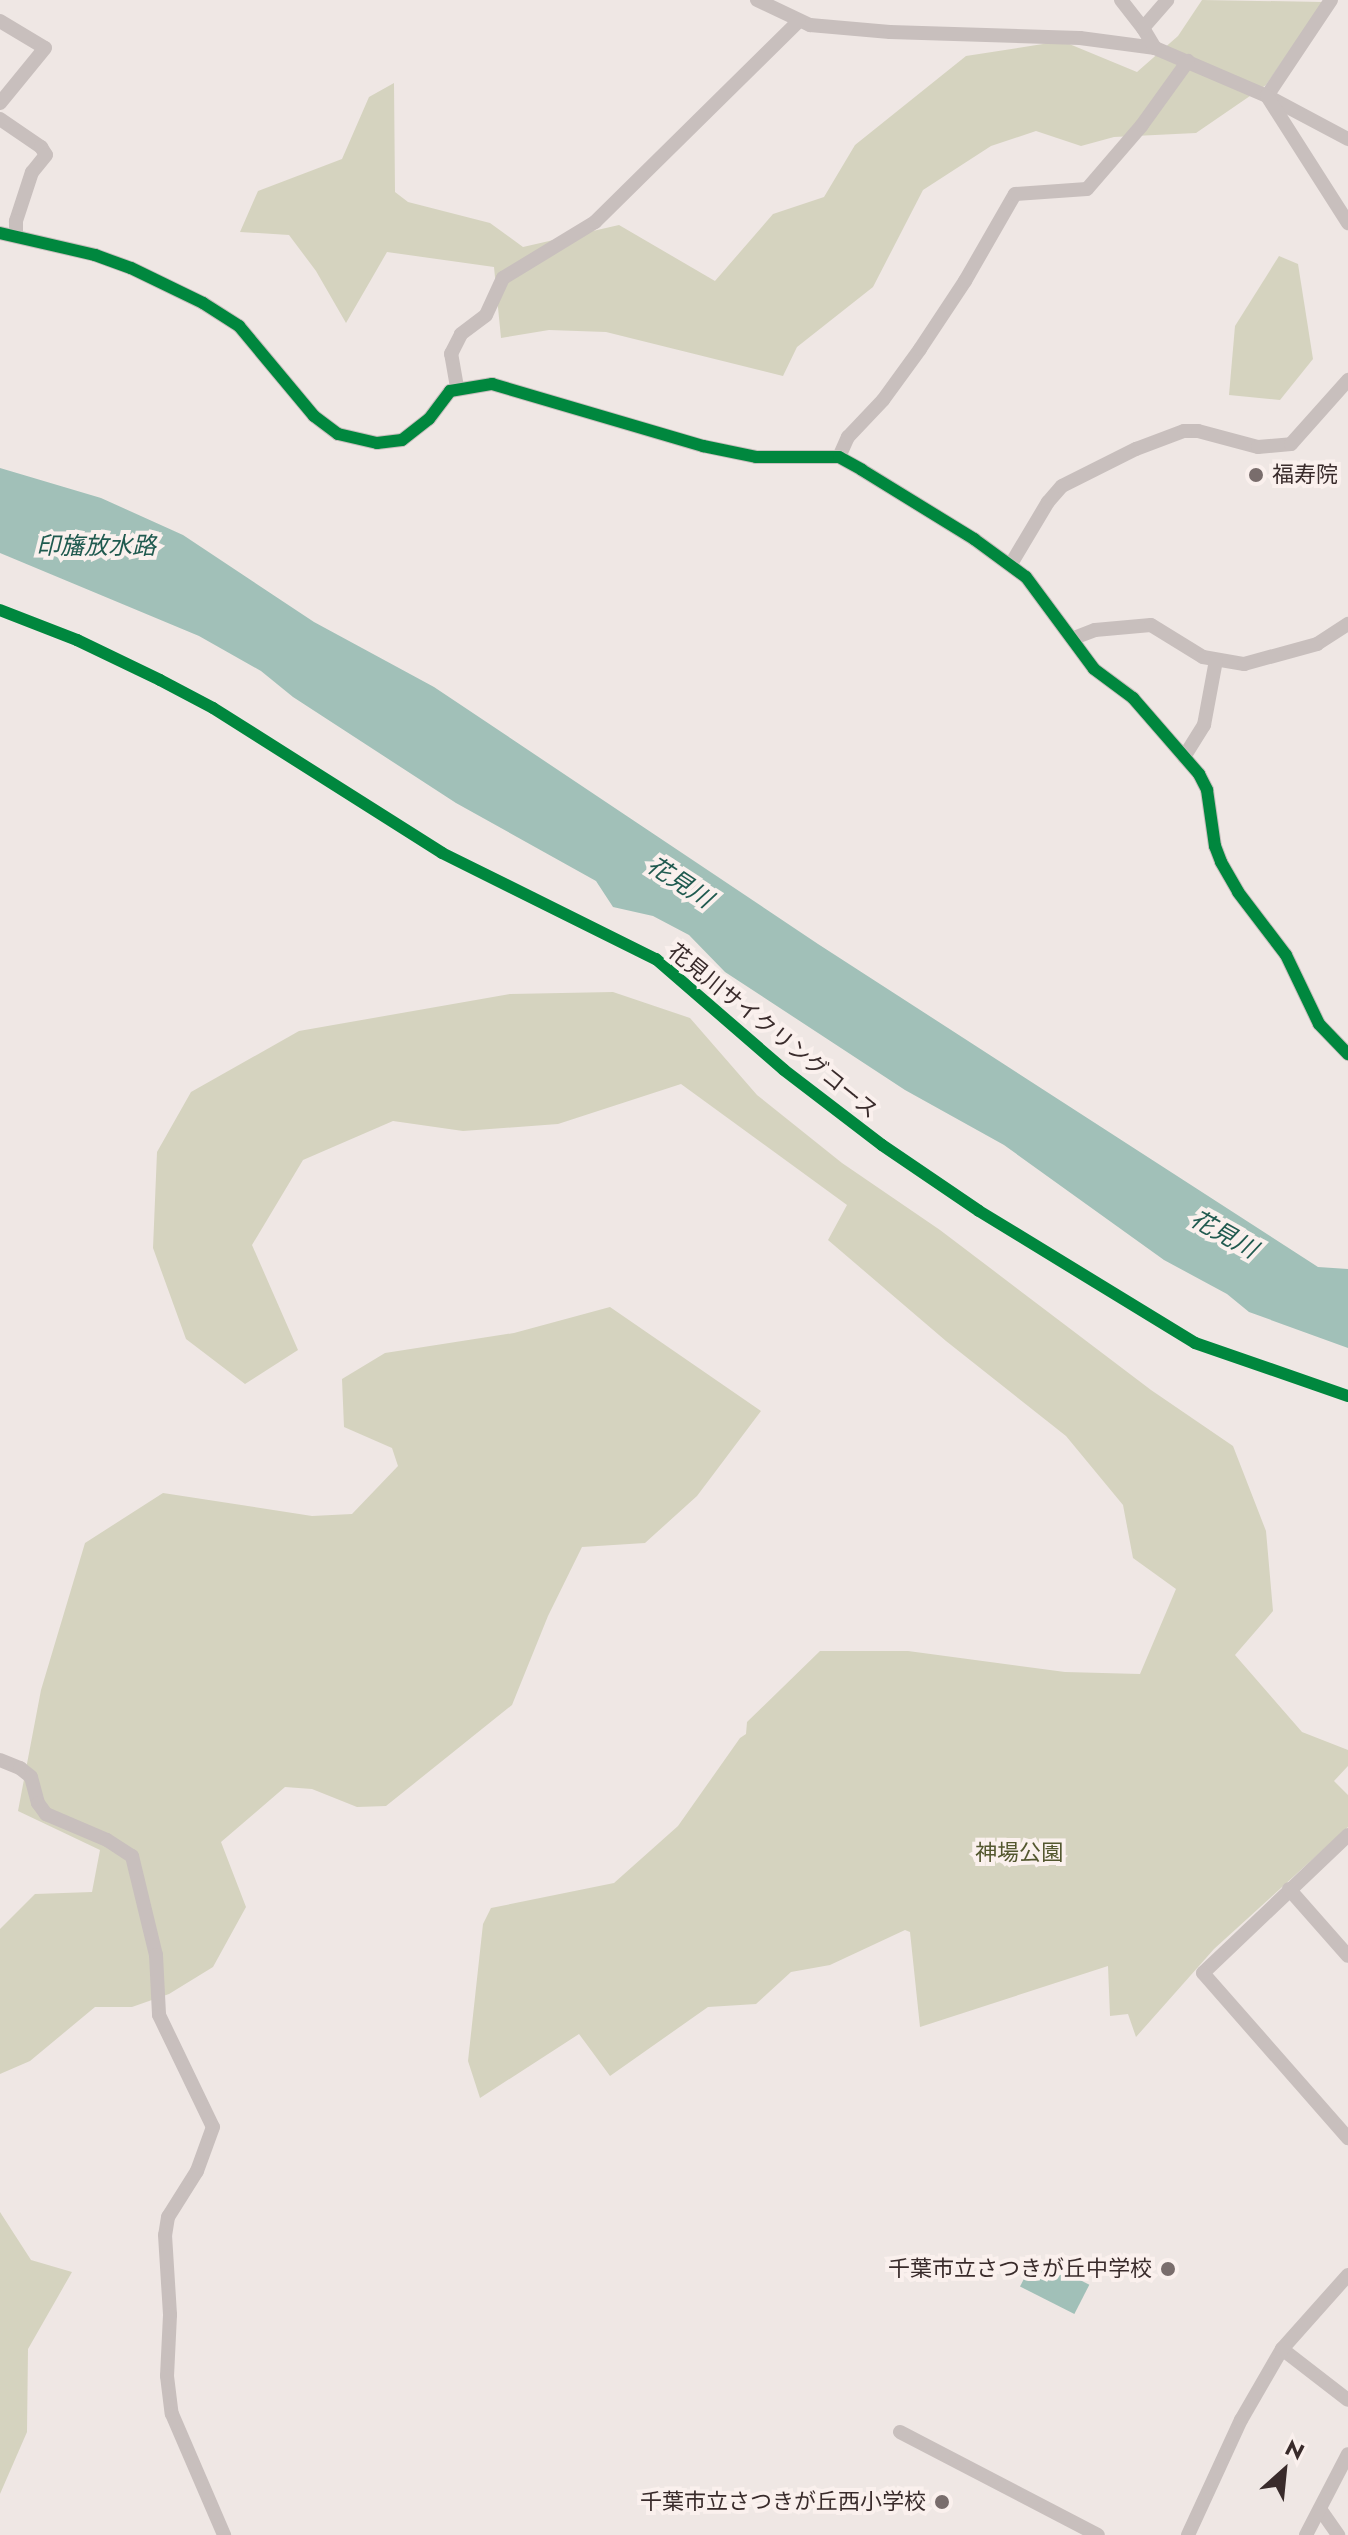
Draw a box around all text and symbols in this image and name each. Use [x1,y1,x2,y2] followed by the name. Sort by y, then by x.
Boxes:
[1272,462,1338,488] place label: 福寿院
[1247,466,1265,484] marker: 福寿院
[36,532,156,560] water label: 印旛放水路
[642,850,718,914] water label: 花見川
[662,938,884,1124] street label: 花見川サイクリングコース
[1186,1204,1262,1264] water label: 花見川
[975,1840,1063,1866] park label: 神場公園
[888,2256,1152,2282] place label: 千葉市立さつきが丘中学校
[1159,2260,1177,2278] marker: 千葉市立さつきが丘中学校
[1244,2431,1324,2511] north arrow
[1280,2431,1310,2468] text: N
[640,2489,926,2515] place label: 千葉市立さつきが丘西小学校
[933,2493,951,2511] marker: 千葉市立さつきが丘西小学校

